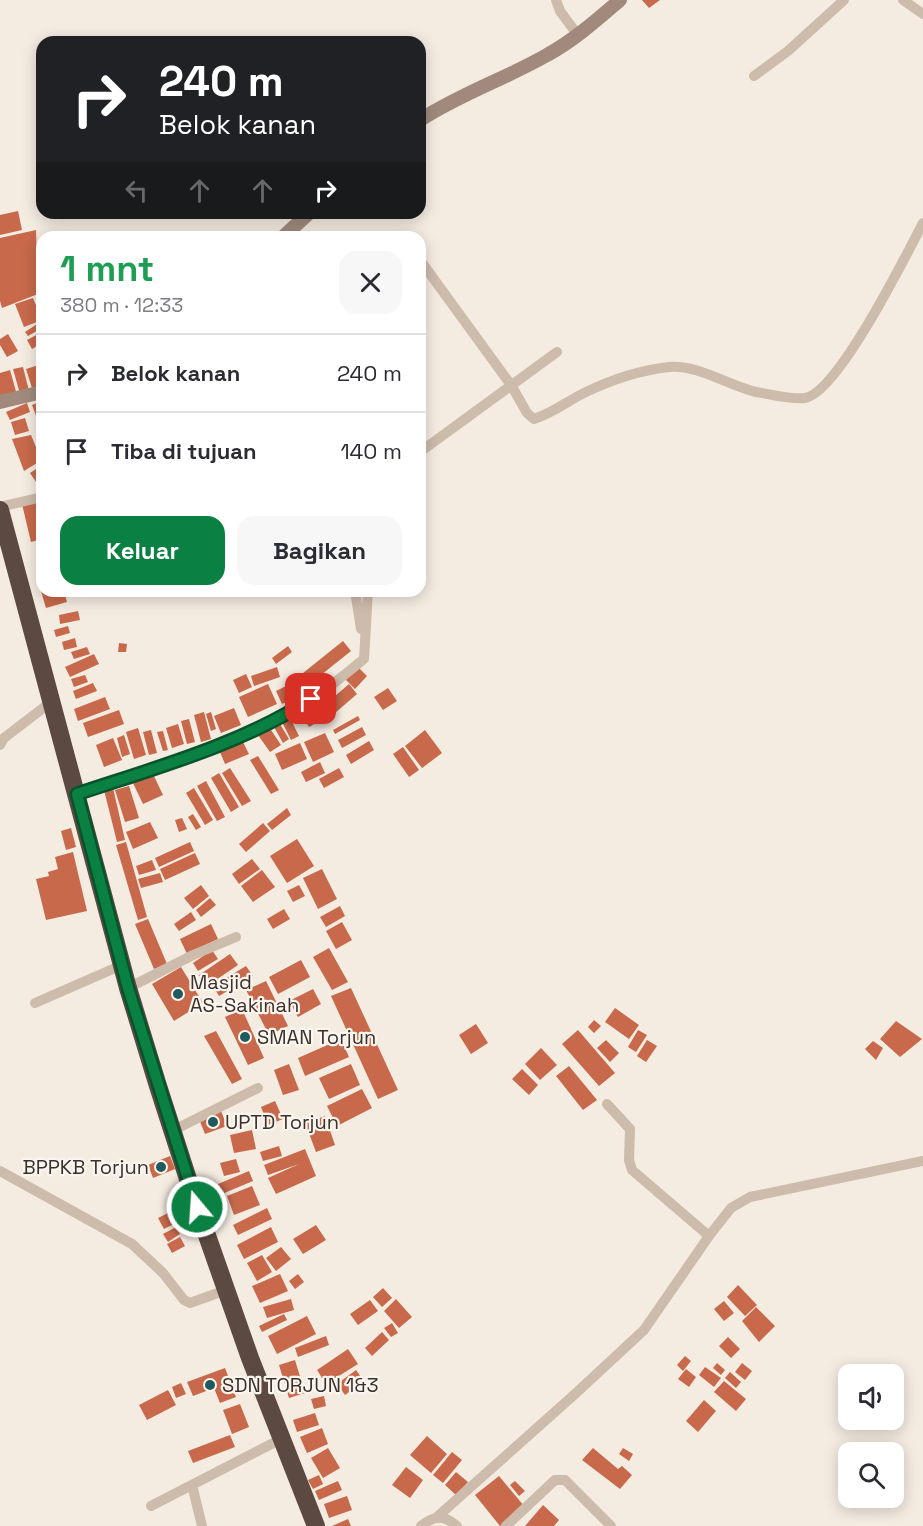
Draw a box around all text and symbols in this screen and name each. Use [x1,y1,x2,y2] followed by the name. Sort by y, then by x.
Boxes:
[159,55,284,108] text: 240 m
[60,60,138,138] icon: right
[159,107,316,142] text: Belok kanan
[120,174,153,207] icon: left
[183,174,216,207] icon: ahead
[246,174,279,207] icon: ahead
[309,174,342,207] icon: right
[60,246,154,292] text: 1 mnt
[339,251,402,314] button: close
[60,292,183,318] text: 380 m · 12:33
[60,357,93,390] icon: right
[111,359,240,387] text: Belok kanan
[337,359,402,387] text: 240 m
[60,435,93,468] icon: arrive
[111,437,257,465] text: Tiba di tujuan
[340,437,402,465] text: 140 m
[60,516,225,585] button: Keluar
[237,516,402,585] button: Bagikan
[285,673,336,724] pin
[294,682,327,715] icon: arrive
[190,969,299,1018] place label: Masjid AS-Sakinah
[171,987,185,1001] marker: Masjid AS-Sakinah
[257,1024,376,1050] place label: SMAN Torjun
[238,1030,252,1044] marker: SMAN Torjun
[225,1109,339,1135] place label: UPTD Torjun
[206,1115,220,1129] marker: UPTD Torjun
[23,1154,149,1180] place label: BPPKB Torjun
[154,1160,168,1174] marker: BPPKB Torjun
[165,1175,229,1239] position arrow
[838,1364,904,1508] map controls
[838,1364,904,1430] button: sound
[222,1372,379,1398] place label: SDN TORJUN 1&3
[203,1378,217,1392] marker: SDN TORJUN 1&3
[838,1442,904,1508] button: search

